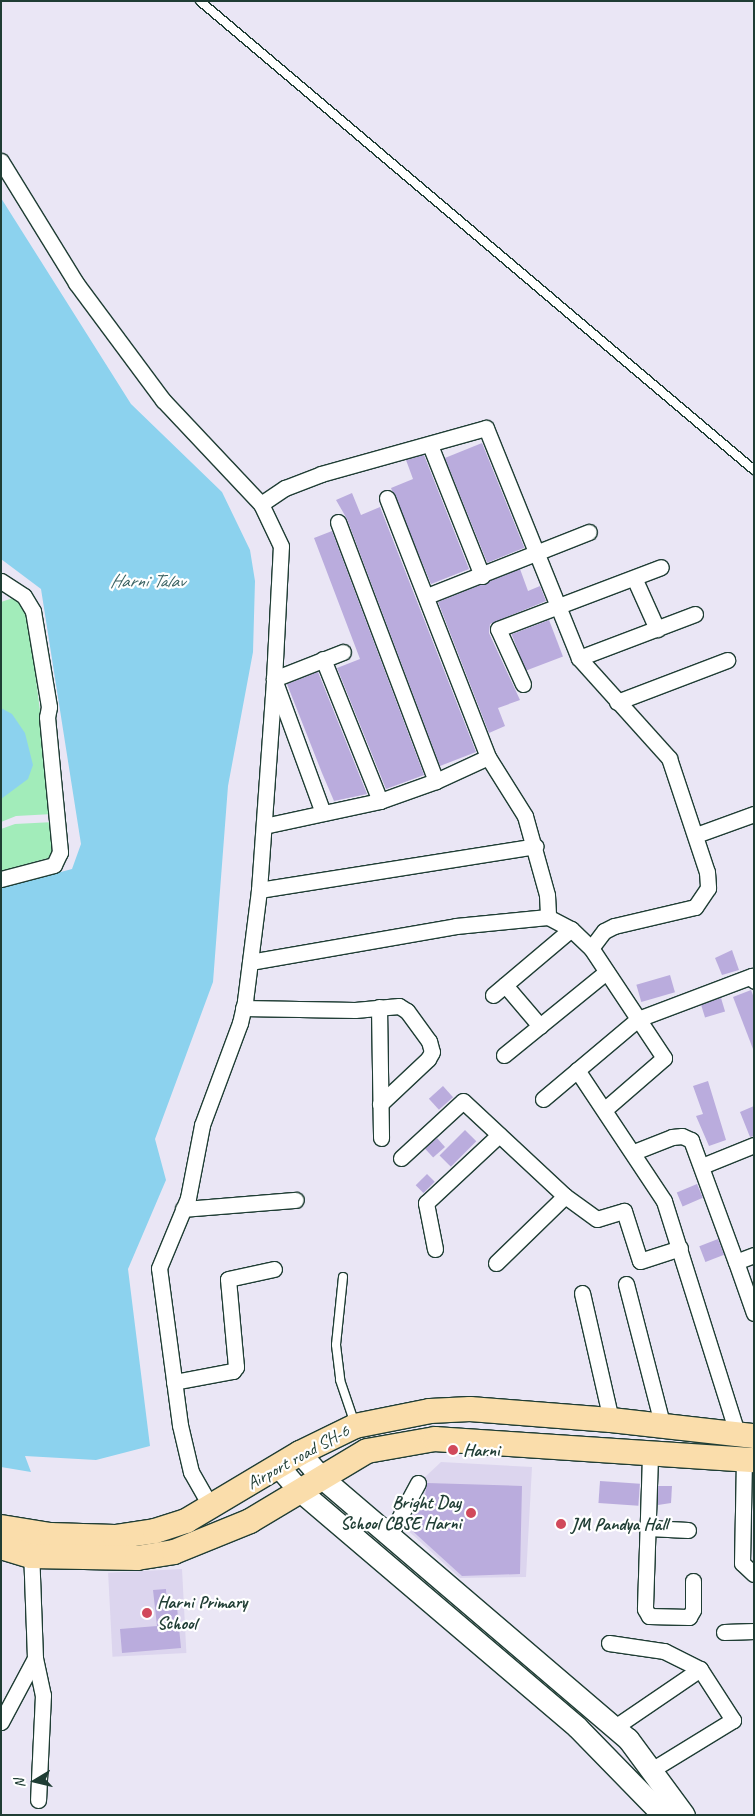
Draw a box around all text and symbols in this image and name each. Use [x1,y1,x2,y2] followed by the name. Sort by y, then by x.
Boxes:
[110,571,184,593] water label: Harni Talav
[243,1420,353,1494] street label: Airport road SH-6
[463,1439,500,1461] place label: Harni
[447,1444,459,1456] marker: Harni
[340,1492,461,1535] place label: Bright Day School CBSE Harni
[465,1507,477,1519] marker: Bright Day School CBSE Harni
[571,1513,668,1535] place label: JM Pandya Hall
[555,1518,567,1530] marker: JM Pandya Hall
[157,1592,248,1635] place label: Harni Primary School
[141,1607,153,1619] marker: Harni Primary School
[10,1756,60,1806] north arrow
[11,1778,29,1789] text: N

